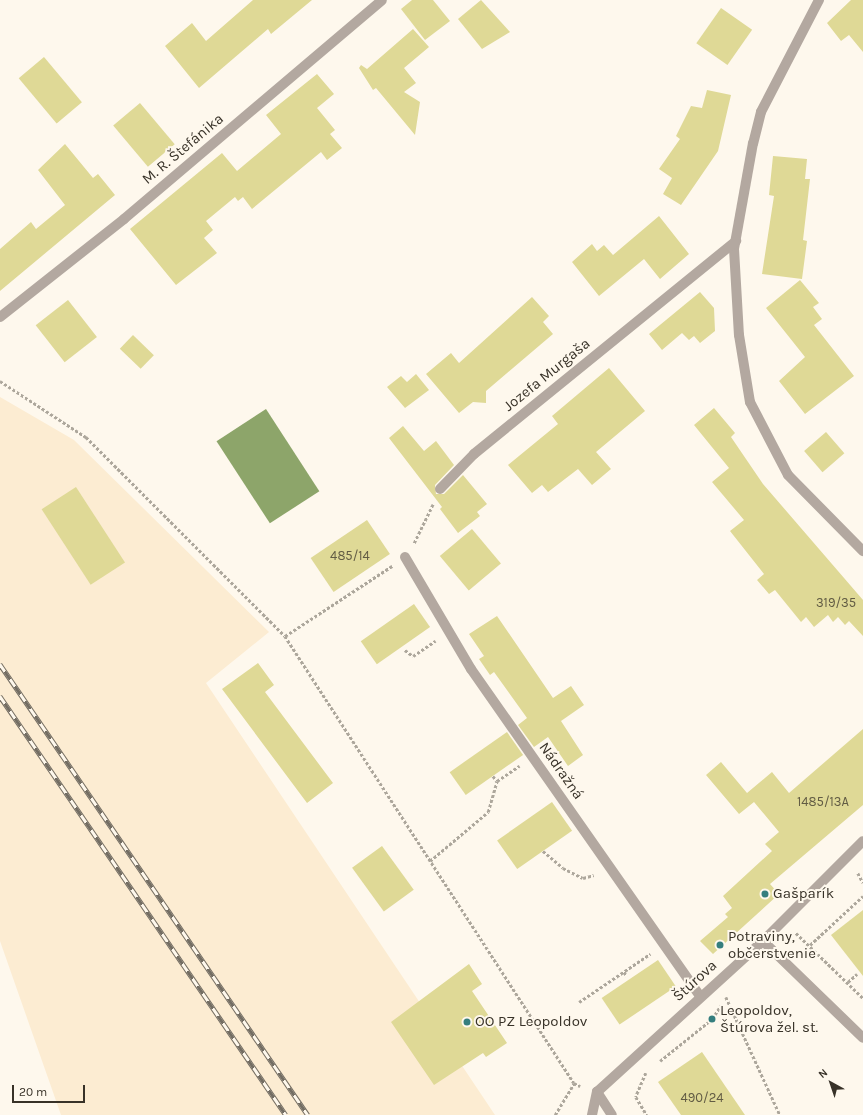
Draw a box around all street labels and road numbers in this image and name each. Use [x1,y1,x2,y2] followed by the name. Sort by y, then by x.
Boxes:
[139,110,227,188] street label: M. R. Štefánika
[500,335,594,415] street label: Jozefa Murgaša
[535,739,587,803] street label: Nádražná
[669,957,721,1005] street label: Štúrova

